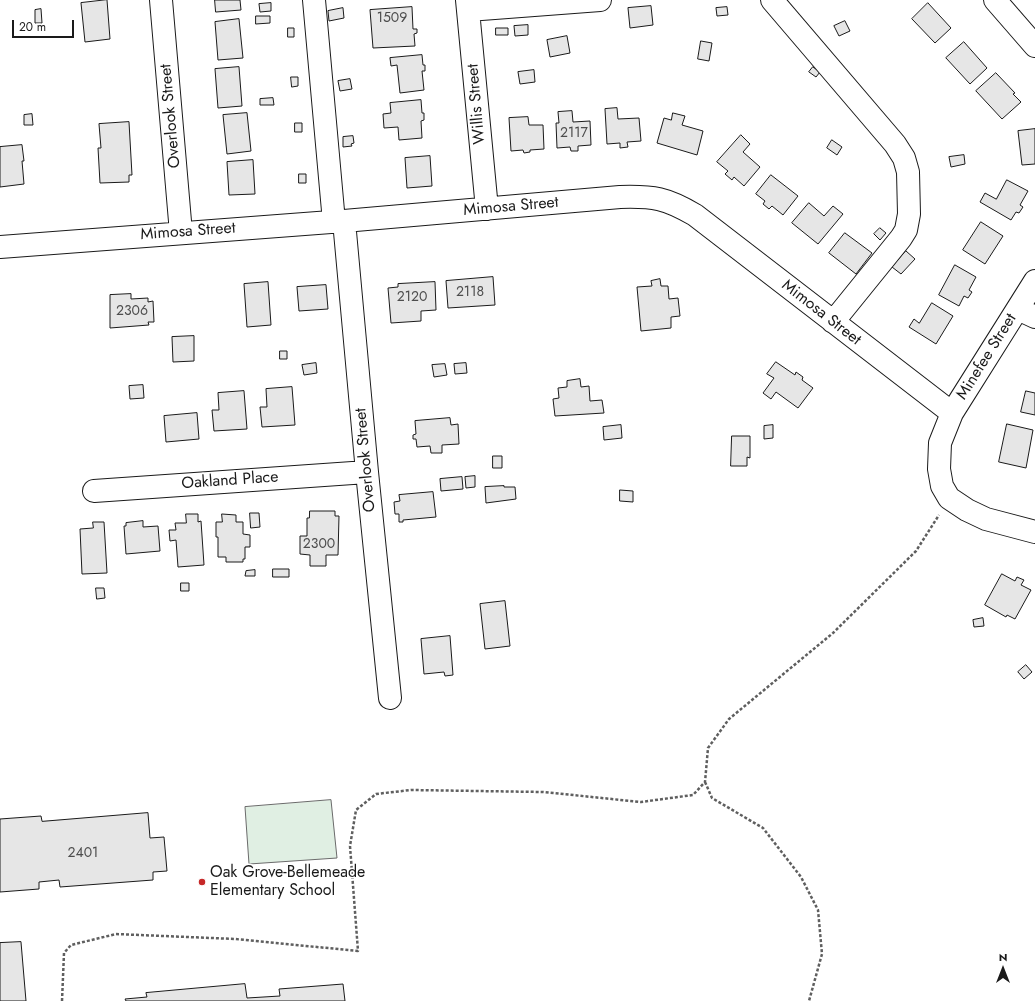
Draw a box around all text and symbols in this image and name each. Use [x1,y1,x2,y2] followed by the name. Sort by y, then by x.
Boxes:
[377,11,407,27] house number: 1509
[14,12,76,38] scale bar
[19,18,46,36] text: 20 m
[157,63,185,169] street label: Overlook Street
[464,63,490,145] street label: Willis Street
[560,126,588,142] house number: 2117
[463,193,559,221] street label: Mimosa Street
[140,219,236,245] street label: Mimosa Street
[777,276,865,350] street label: Mimosa Street
[456,285,484,301] house number: 2118
[397,290,427,306] house number: 2120
[116,304,148,320] house number: 2306
[953,310,1021,404] street label: Minefee Street
[352,407,380,513] street label: Overlook Street
[181,468,279,494] street label: Oakland Place
[303,537,335,553] house number: 2300
[68,846,98,862] house number: 2401
[210,863,365,901] place label: Oak Grove-Bellemeade Elementary School
[197,877,207,887] marker: Oak Grove-Bellemeade Elementary School
[983,949,1023,989] north arrow
[999,949,1007,965] text: N

